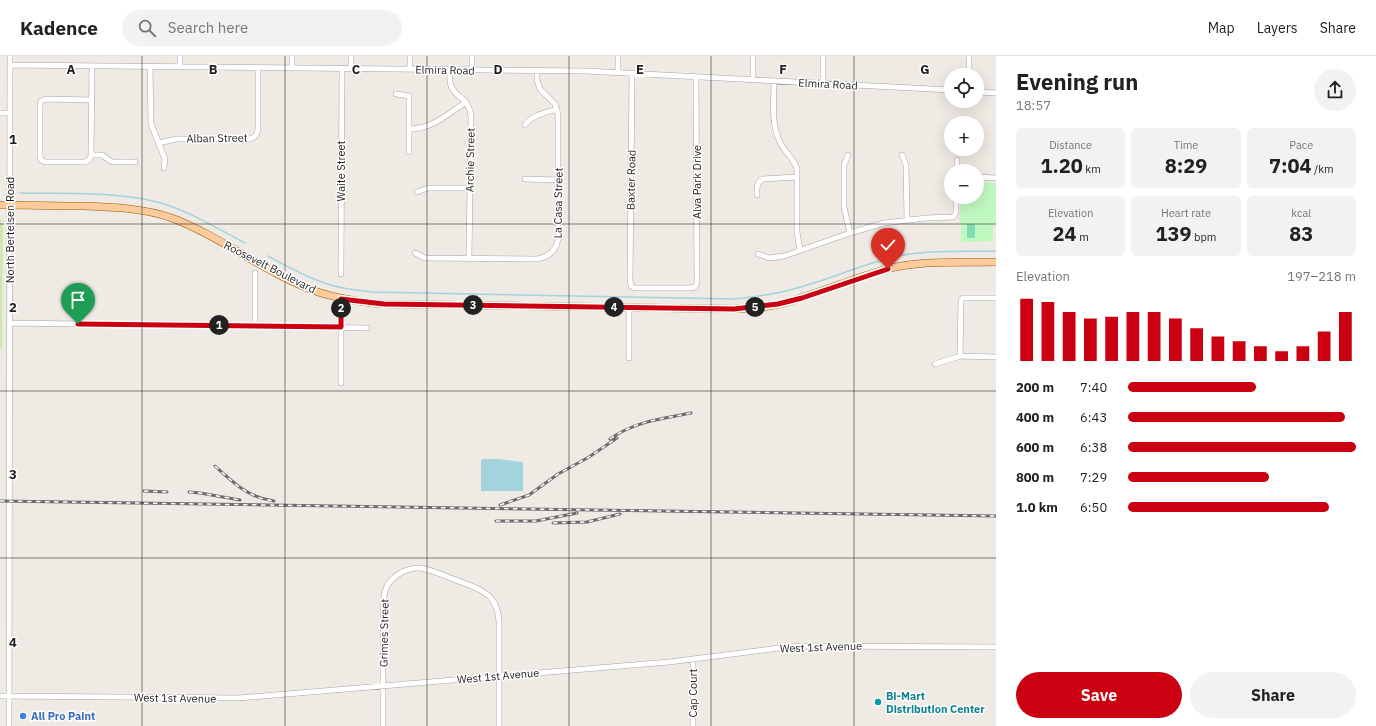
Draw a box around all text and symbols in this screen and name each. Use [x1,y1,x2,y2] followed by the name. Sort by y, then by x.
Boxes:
[122,10,402,46] search box
[20,16,98,40] text: Kadence
[136,17,158,39] icon: search
[168,18,248,37] text: Search here
[1208,19,1235,37] text: Map
[1257,19,1298,37] text: Layers
[1320,19,1356,37] text: Share
[67,61,76,78] text: A
[209,61,218,78] text: B
[352,61,361,78] text: C
[493,61,503,78] text: D
[636,61,644,78] text: E
[779,61,787,78] text: F
[920,61,930,78] text: G
[415,62,475,78] street label: Elmira Road
[1016,67,1138,96] text: Evening run
[944,68,984,204] map controls
[944,68,984,108] button: locate
[1314,69,1356,111] button: share
[798,75,858,93] street label: Elmira Road
[1016,97,1051,114] text: 18:57
[944,116,984,156] button: +
[462,128,478,192] street label: Archie Street
[186,130,248,146] street label: Alban Street
[9,131,17,148] text: 1
[1049,138,1092,152] text: Distance
[1174,138,1198,152] text: Time
[1289,138,1313,152] text: Pace
[334,140,348,201] street label: Waite Street
[690,145,704,219] street label: Alva Park Drive
[623,150,639,210] street label: Baxter Road
[1041,152,1083,179] text: 1.20
[1165,152,1207,179] text: 8:29
[1269,152,1312,179] text: 7:04
[1083,162,1101,176] text: km
[1312,162,1334,176] text: /km
[944,164,984,204] button: −
[550,167,566,238] street label: La Casa Street
[3,177,17,283] street label: North Bertelsen Road
[1048,206,1093,220] text: Elevation
[1161,206,1211,220] text: Heart rate
[1291,206,1311,220] text: kcal
[1053,220,1077,247] text: 24
[1156,220,1192,247] text: 139
[1289,220,1313,247] text: 83
[871,228,905,269] pin
[1077,230,1089,244] text: m
[1192,230,1216,244] text: bpm
[877,234,899,256] icon: check
[222,238,318,296] street label: Roosevelt Boulevard
[1016,268,1070,285] text: Elevation
[1287,268,1356,285] text: 197–218 m
[61,283,95,324] pin
[67,289,89,311] icon: arrive
[463,295,483,315] pin: 3
[604,297,624,317] pin: 4
[745,297,765,317] pin: 5
[331,298,351,318] pin: 2
[470,298,476,312] text: 3
[9,299,17,316] text: 2
[611,300,617,314] text: 4
[752,300,758,314] text: 5
[338,301,344,315] text: 2
[209,315,229,335] pin: 1
[216,318,222,332] text: 1
[1016,379,1054,396] text: 200 m
[1080,379,1107,396] text: 7:40
[1016,409,1054,426] text: 400 m
[1080,409,1107,426] text: 6:43
[1016,439,1054,456] text: 600 m
[1080,439,1107,456] text: 6:38
[9,466,17,483] text: 3
[1016,469,1054,486] text: 800 m
[1080,469,1107,486] text: 7:29
[1016,499,1058,516] text: 1.0 km
[1080,499,1107,516] text: 6:50
[376,599,392,667] street label: Grimes Street
[9,634,17,651] text: 4
[780,639,862,655] street label: West 1st Avenue
[456,665,540,687] street label: West 1st Avenue
[686,668,700,717] street label: Cap Court
[1016,672,1182,718] button: Save
[1190,672,1356,718] button: Share
[886,689,985,716] place label: Bi-Mart Distribution Center
[134,690,216,706] street label: West 1st Avenue
[873,697,883,707] marker: Bi-Mart Distribution Center
[31,709,95,723] place label: All Pro Paint
[18,711,28,721] marker: All Pro Paint

